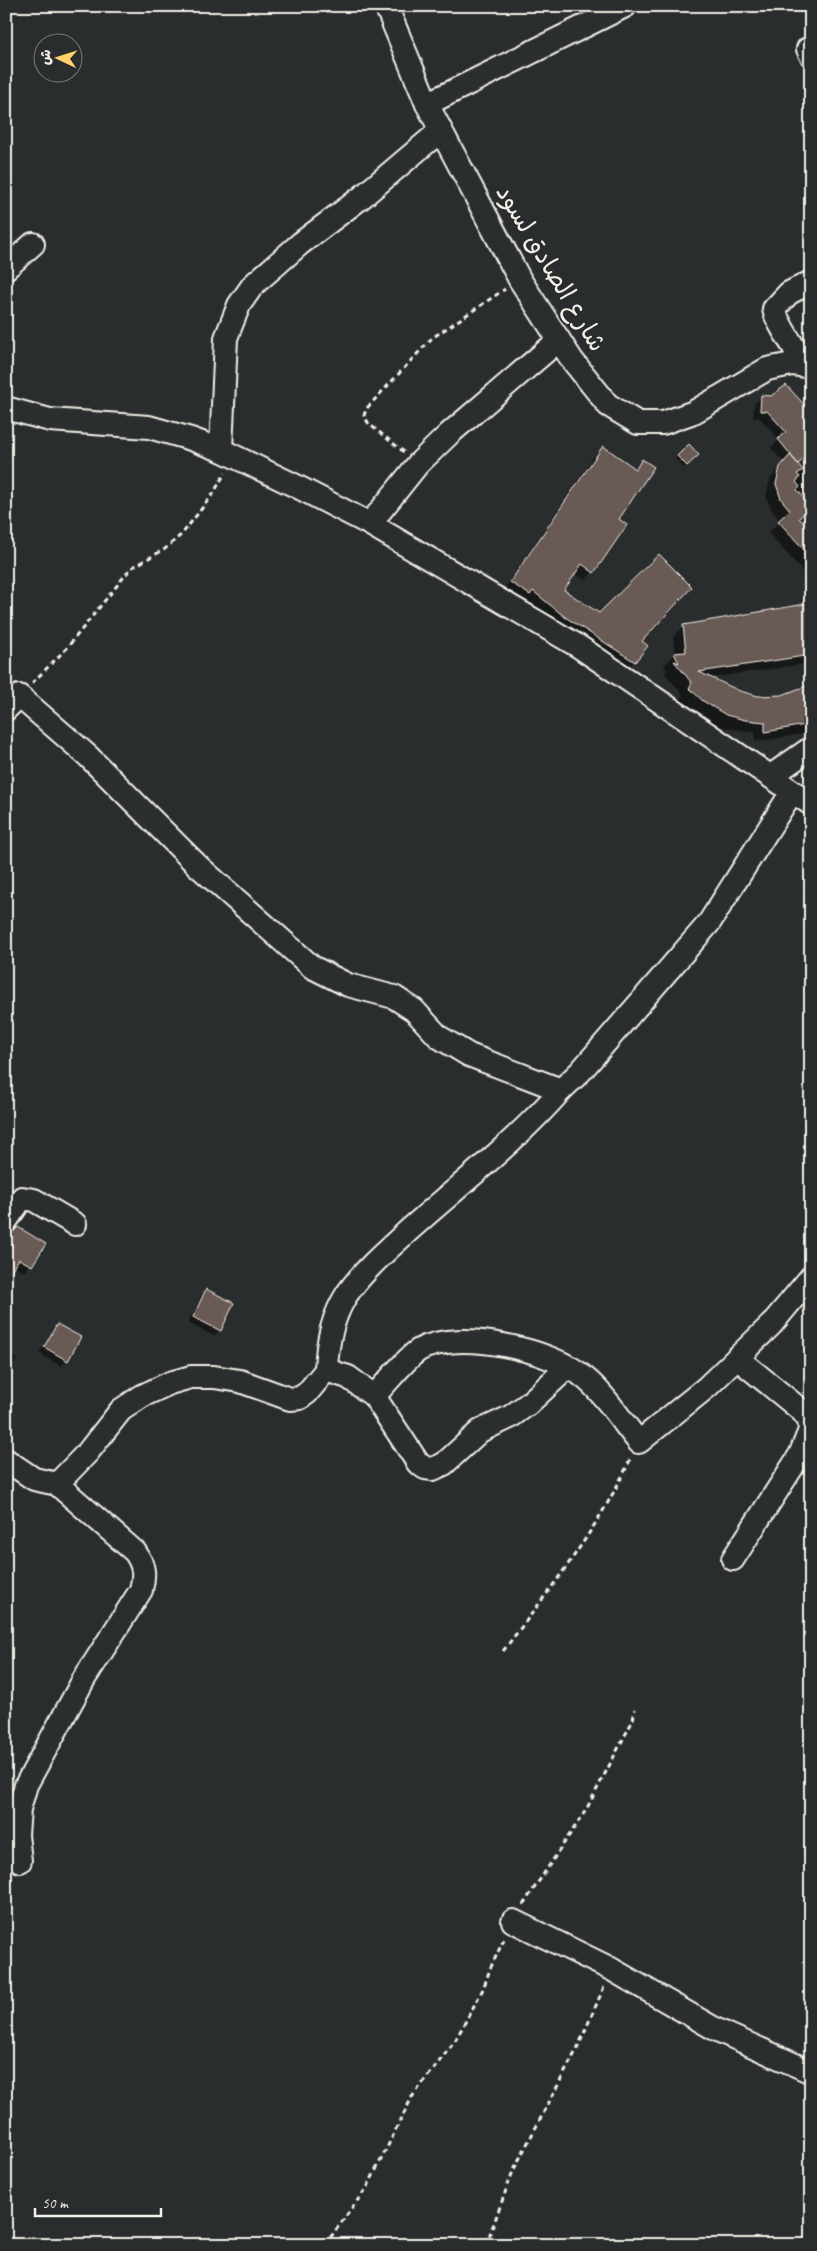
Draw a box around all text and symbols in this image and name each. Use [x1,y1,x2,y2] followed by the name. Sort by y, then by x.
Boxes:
[32,32,82,82] north arrow
[37,49,55,65] text: ش
[488,179,613,358] street label: شارع الصادق لسود
[35,2186,161,2218] scale bar
[42,2194,69,2213] text: 50 m

